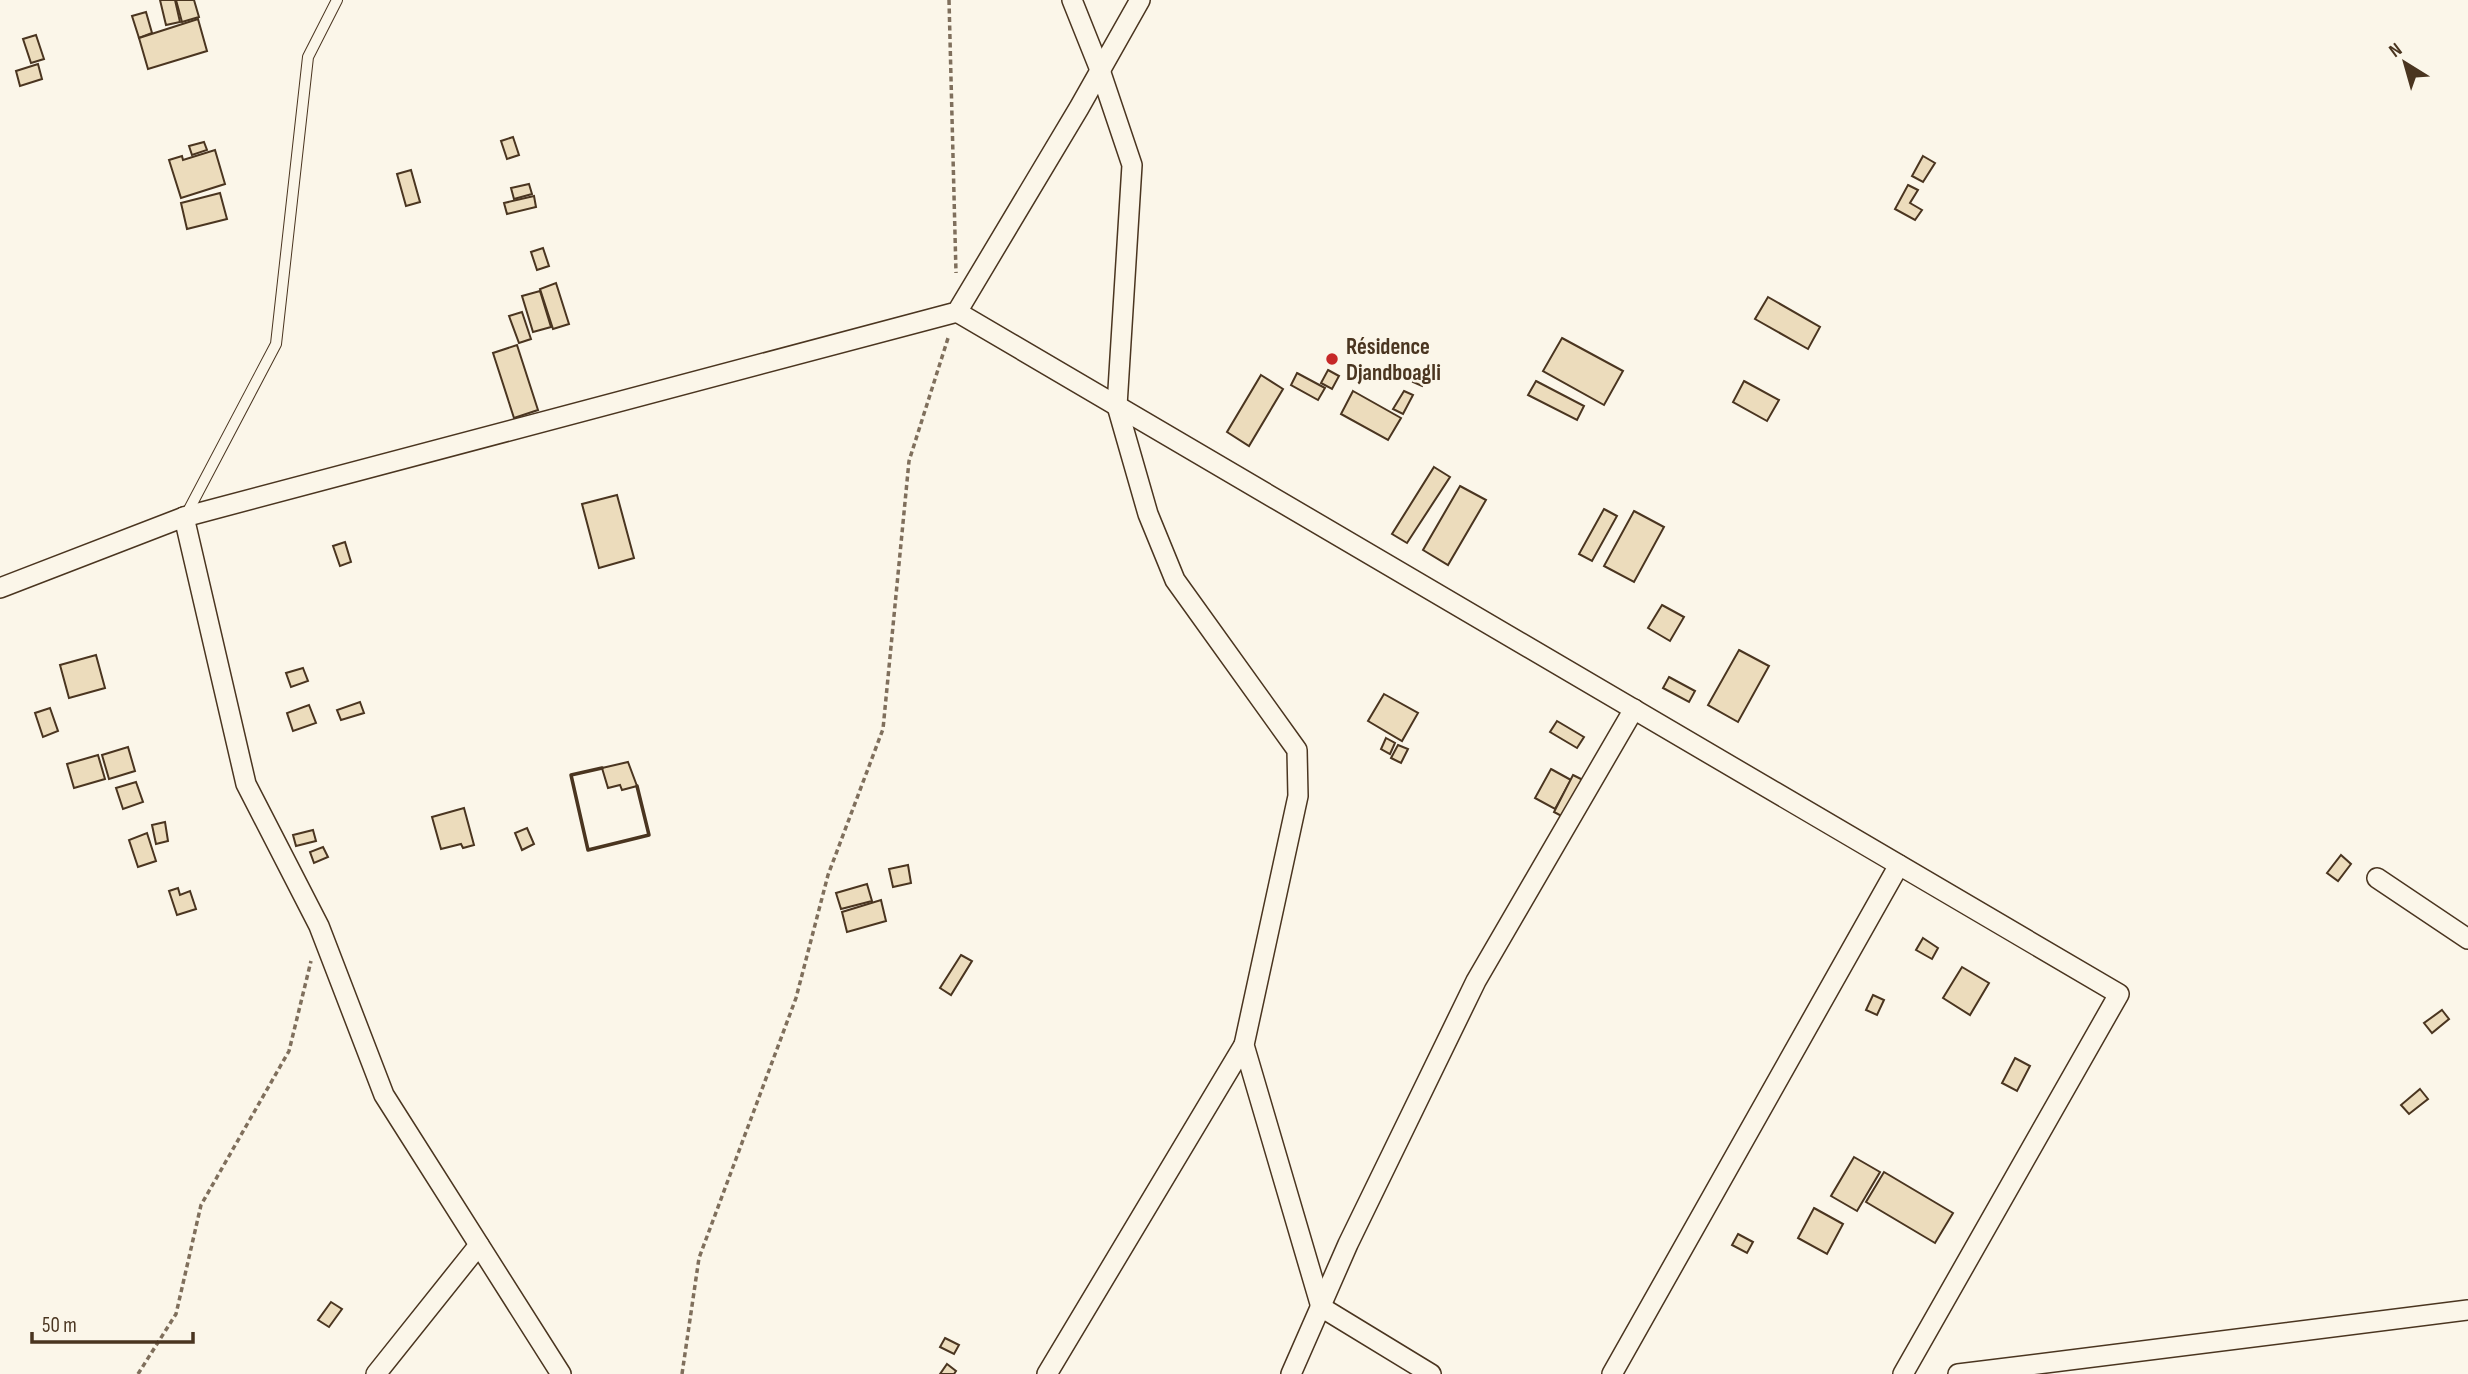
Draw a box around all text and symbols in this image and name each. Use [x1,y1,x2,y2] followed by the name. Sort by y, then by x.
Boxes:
[2370,28,2440,98] north arrow
[2385,38,2407,63] text: N
[1346,333,1441,387] place label: Résidence Djandboagli
[1324,351,1340,367] marker: Résidence Djandboagli
[32,1300,192,1344] scale bar
[42,1313,77,1338] text: 50 m

